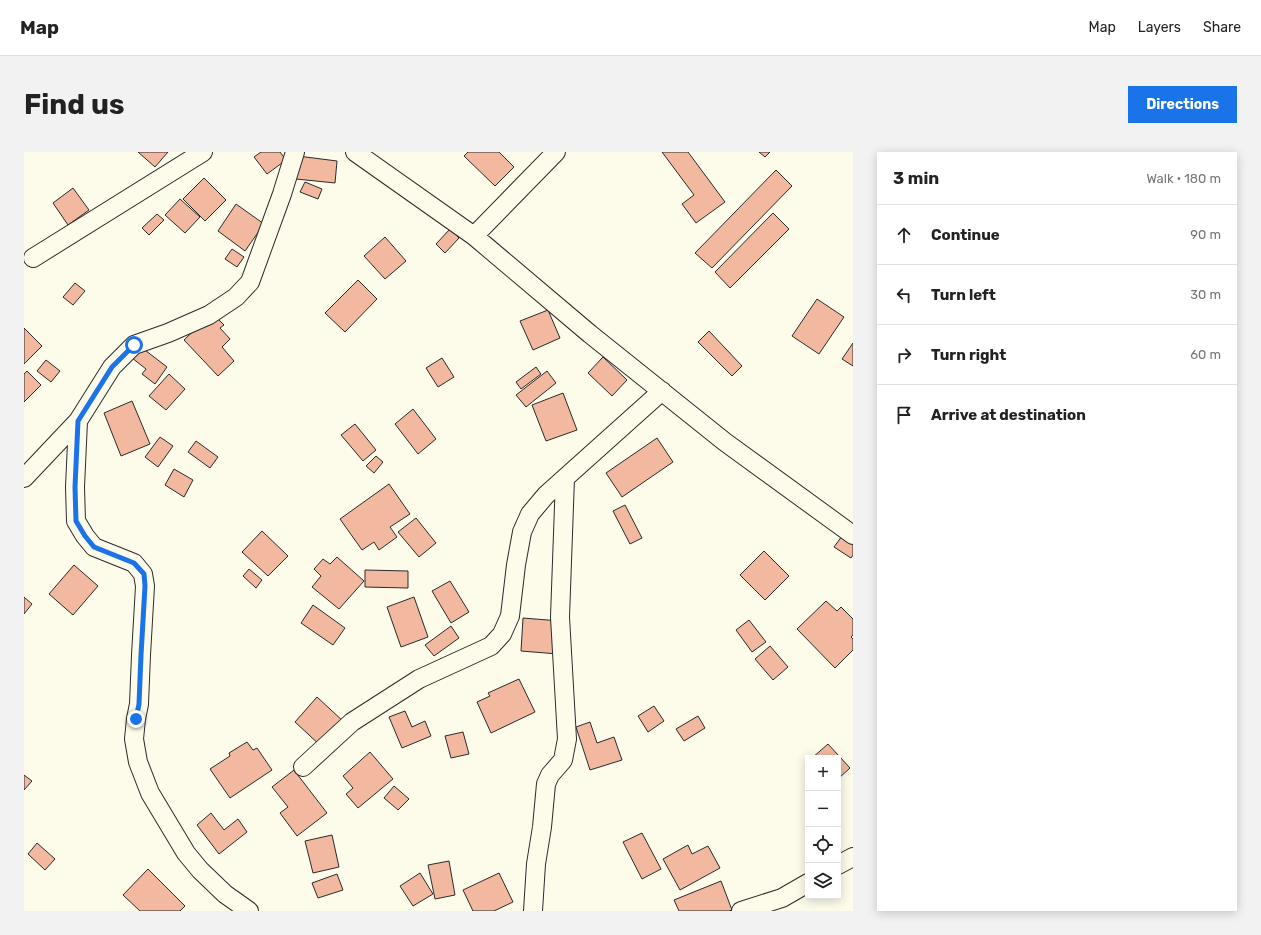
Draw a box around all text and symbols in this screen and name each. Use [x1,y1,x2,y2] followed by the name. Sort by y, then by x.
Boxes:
[20,16,59,39] text: Map
[1089,19,1116,36] text: Map
[1138,19,1181,36] text: Layers
[1203,19,1241,36] text: Share
[1128,86,1237,123] button: Directions
[24,88,124,121] text: Find us
[893,168,939,188] text: 3 min
[1146,171,1221,186] text: Walk · 180 m
[893,224,915,246] icon: ahead
[931,226,1000,244] text: Continue
[1190,227,1221,242] text: 90 m
[893,284,915,306] icon: left
[931,286,996,304] text: Turn left
[1190,287,1221,302] text: 30 m
[125,336,143,354] route start
[893,344,915,366] icon: right
[931,346,1006,364] text: Turn right
[1190,347,1221,362] text: 60 m
[893,404,915,426] icon: arrive
[931,406,1086,424] text: Arrive at destination
[127,710,145,728] route end
[805,755,841,899] map controls
[805,755,841,791] button: +
[805,791,841,827] button: −
[805,827,841,863] button: locate
[805,863,841,899] button: layers

